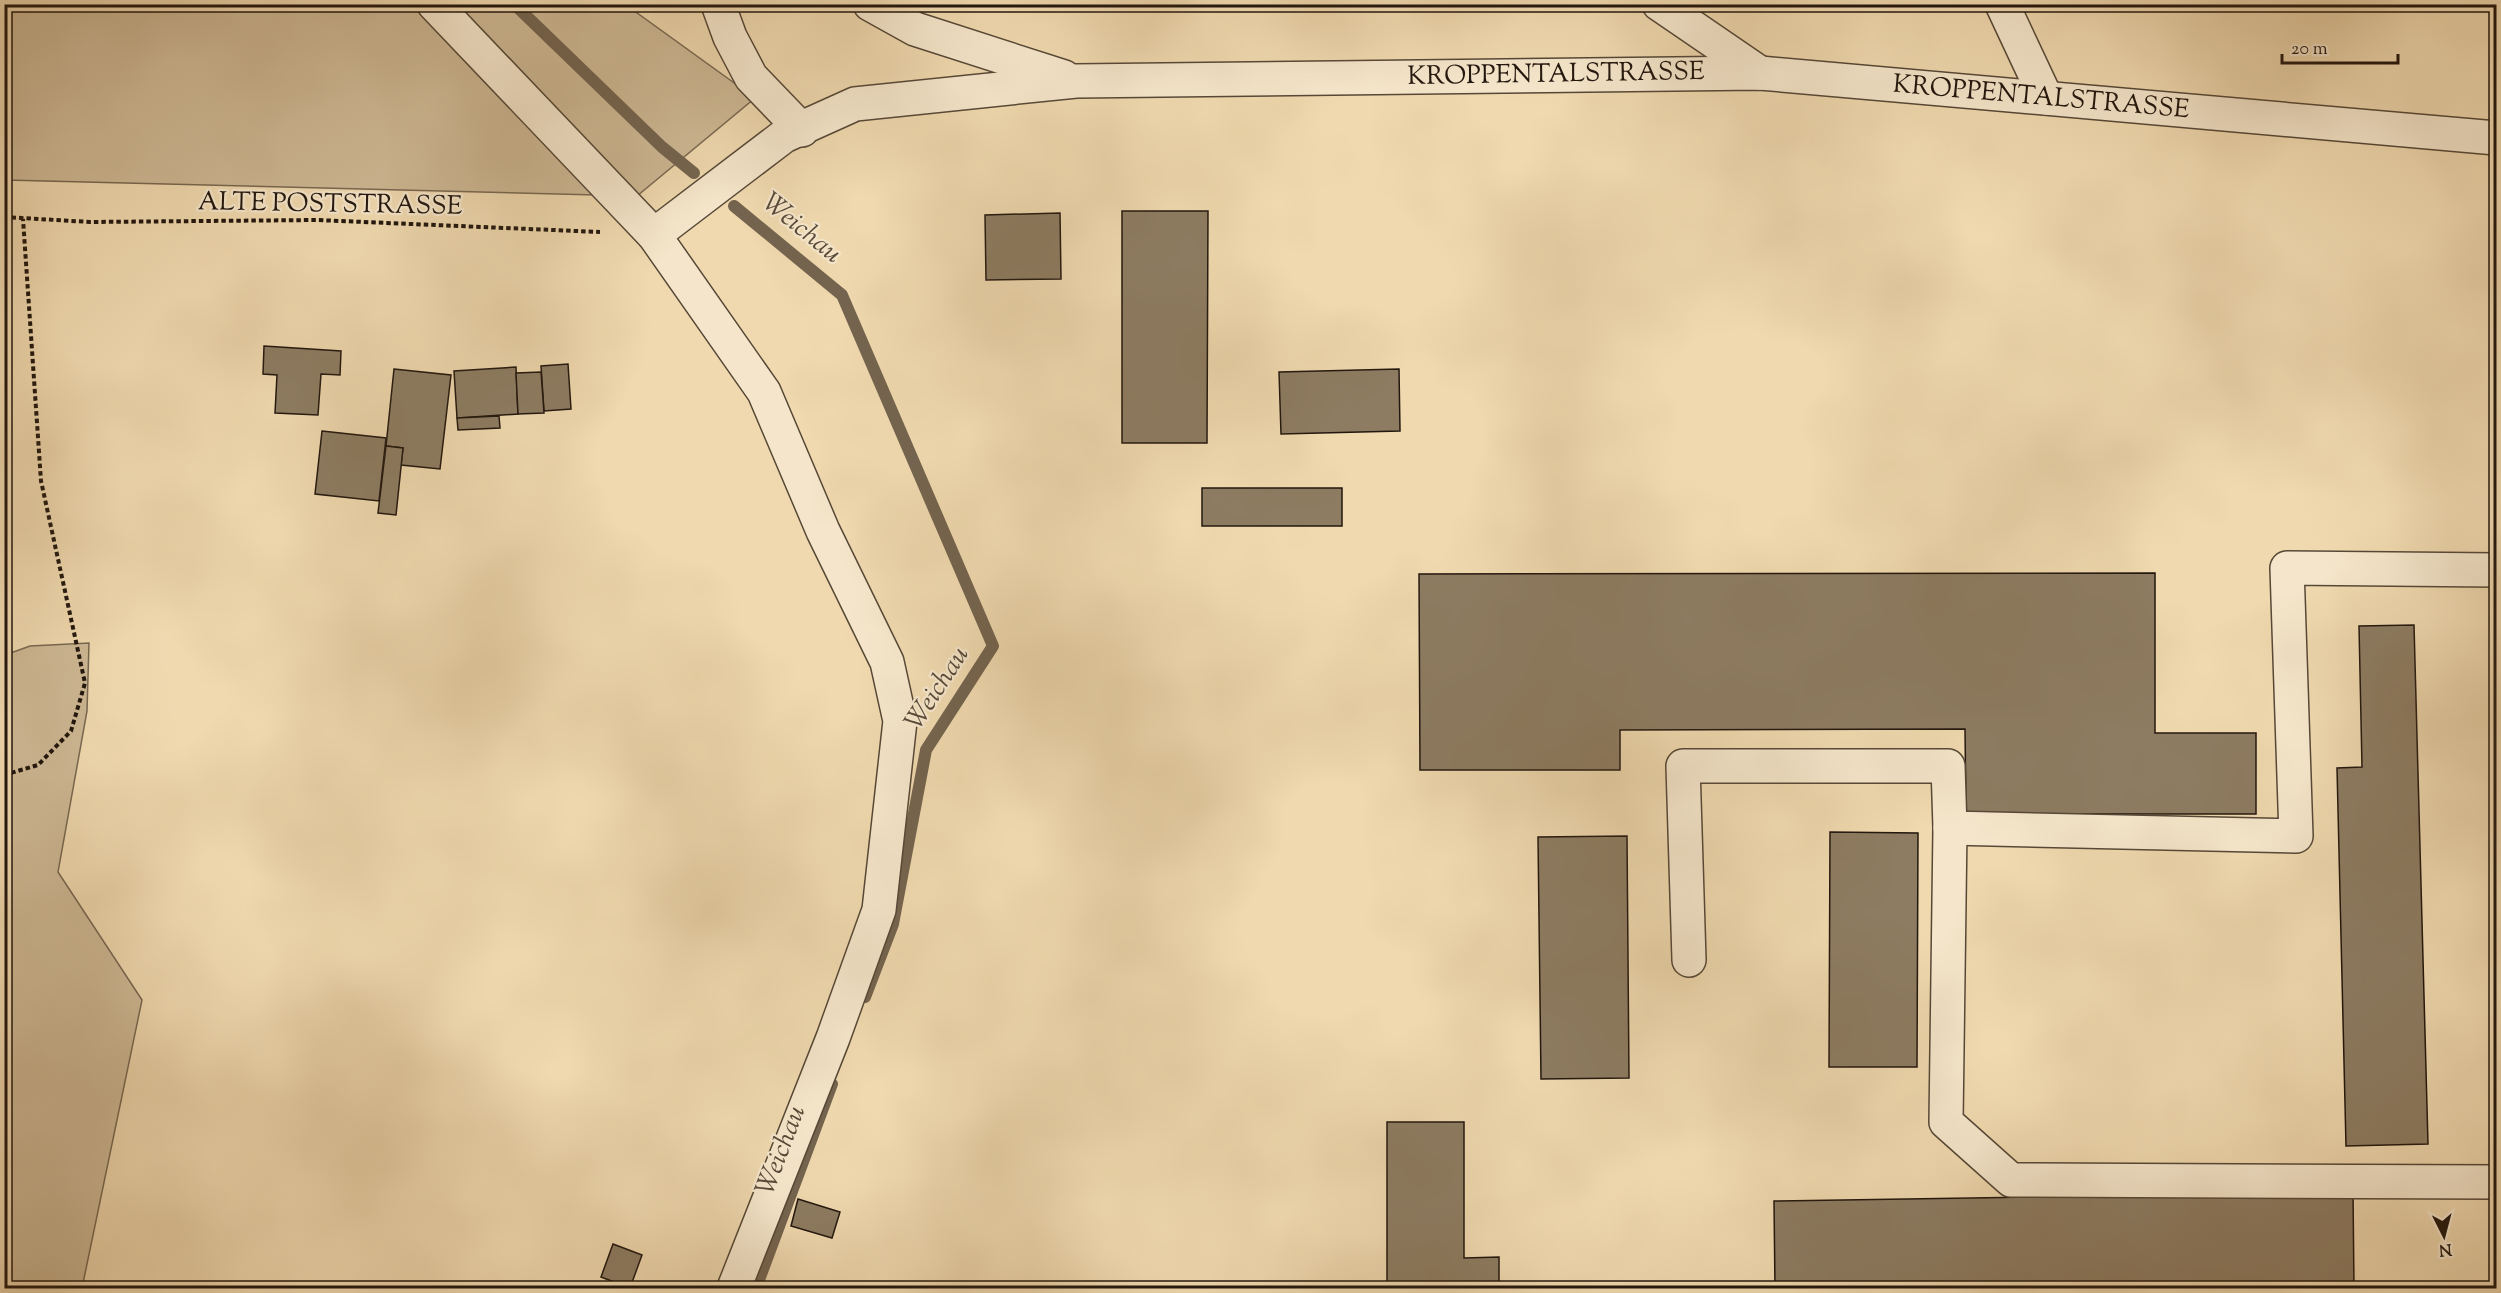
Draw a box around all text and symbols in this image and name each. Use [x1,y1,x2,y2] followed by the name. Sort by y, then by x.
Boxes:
[2282,27,2398,65] scale bar
[2291,37,2328,63] text: 20 m
[1407,54,1705,96] street label: KROPPENTALSTRASSE
[1891,67,2191,129] street label: KROPPENTALSTRASSE
[197,184,463,226] street label: ALTE POSTSTRASSE
[752,184,850,274] water label: Weichau
[896,639,980,739] water label: Weichau
[747,1100,817,1202] water label: Weichau
[2414,1206,2474,1266] north arrow
[2438,1236,2453,1261] text: N

